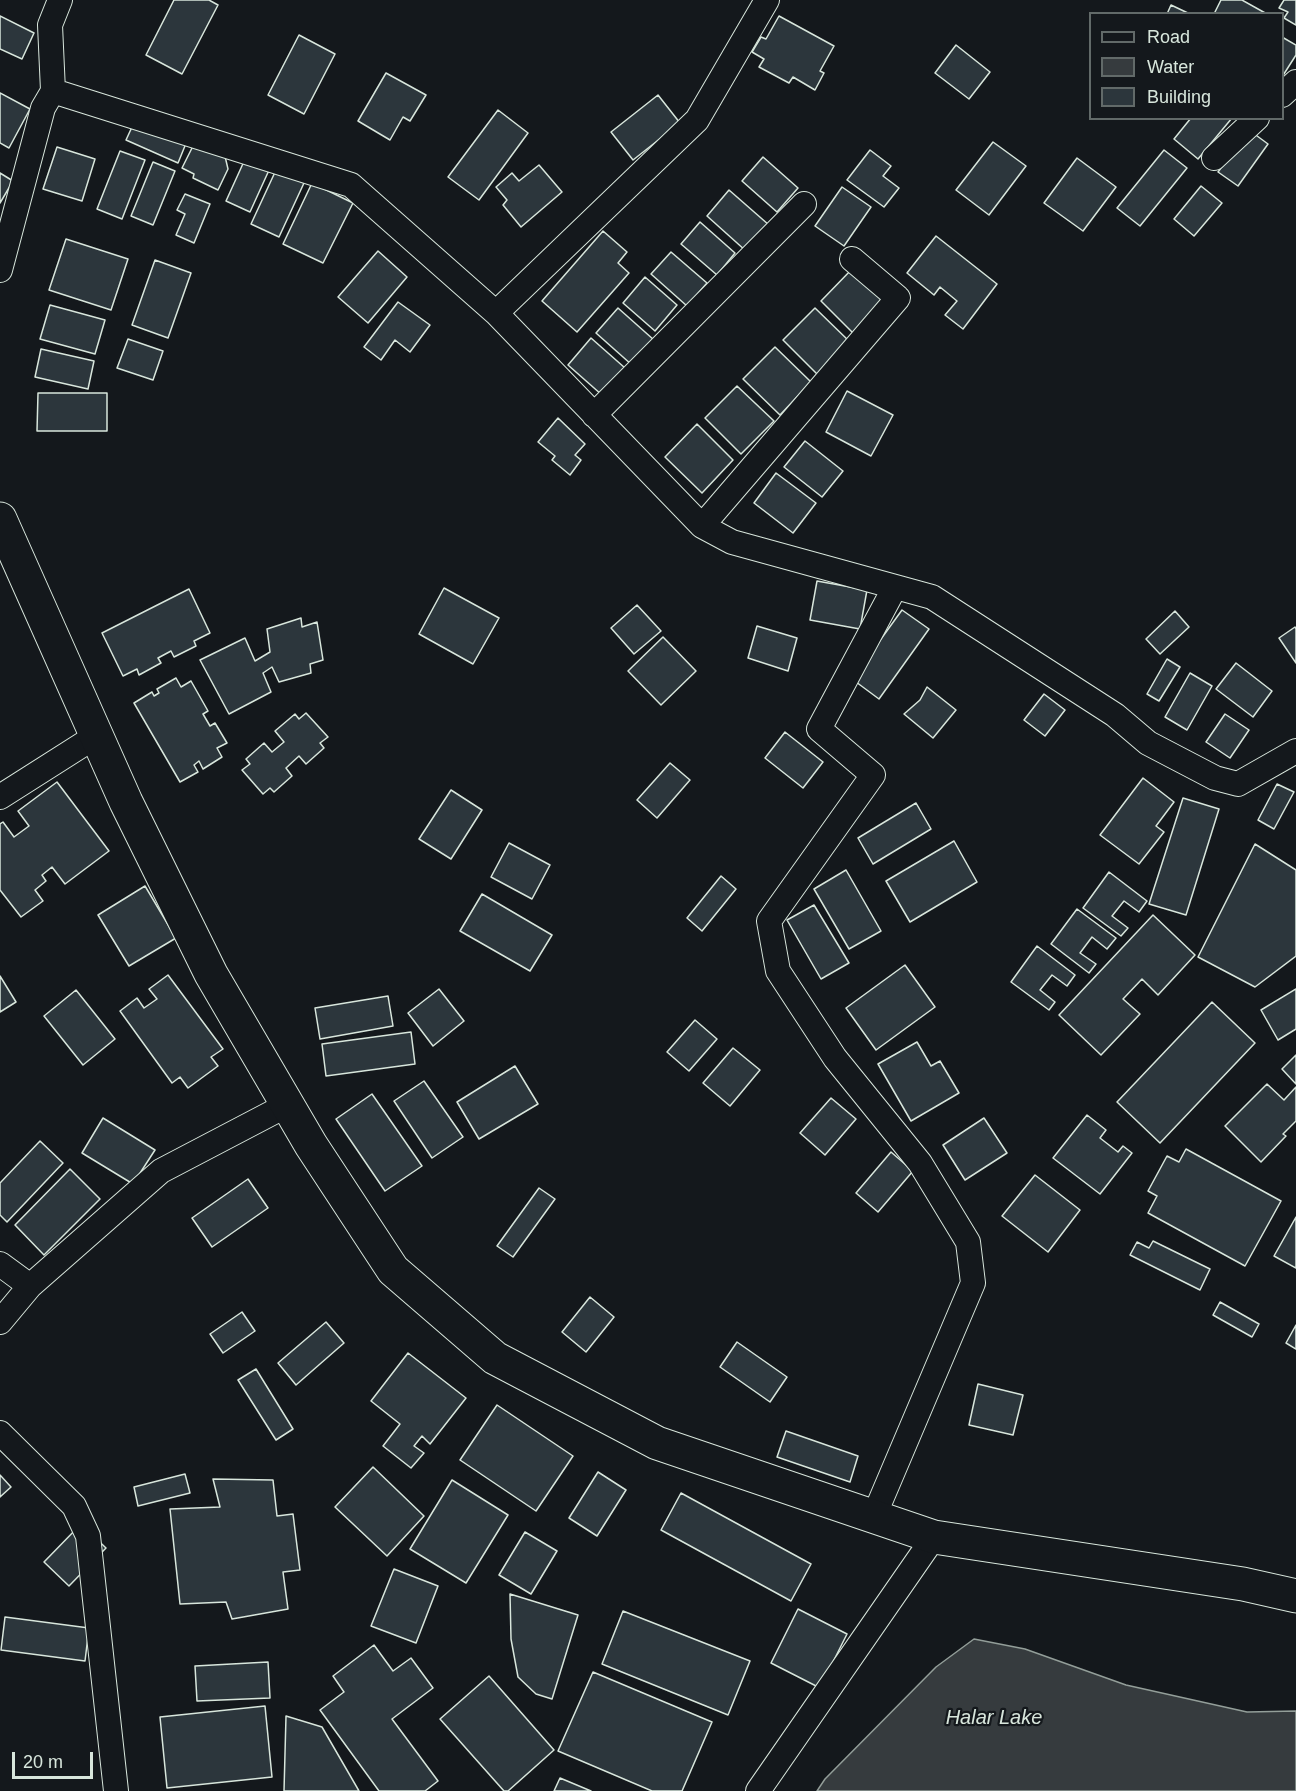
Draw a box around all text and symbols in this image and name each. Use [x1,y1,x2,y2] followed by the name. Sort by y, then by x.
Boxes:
[1089,12,1284,120] legend
[1147,27,1190,47] text: Road
[1147,57,1194,77] text: Water
[1147,87,1211,107] text: Building
[946,1706,1042,1730] water label: Halar Lake
[15,1740,96,1778] scale bar
[23,1752,63,1772] text: 20 m

